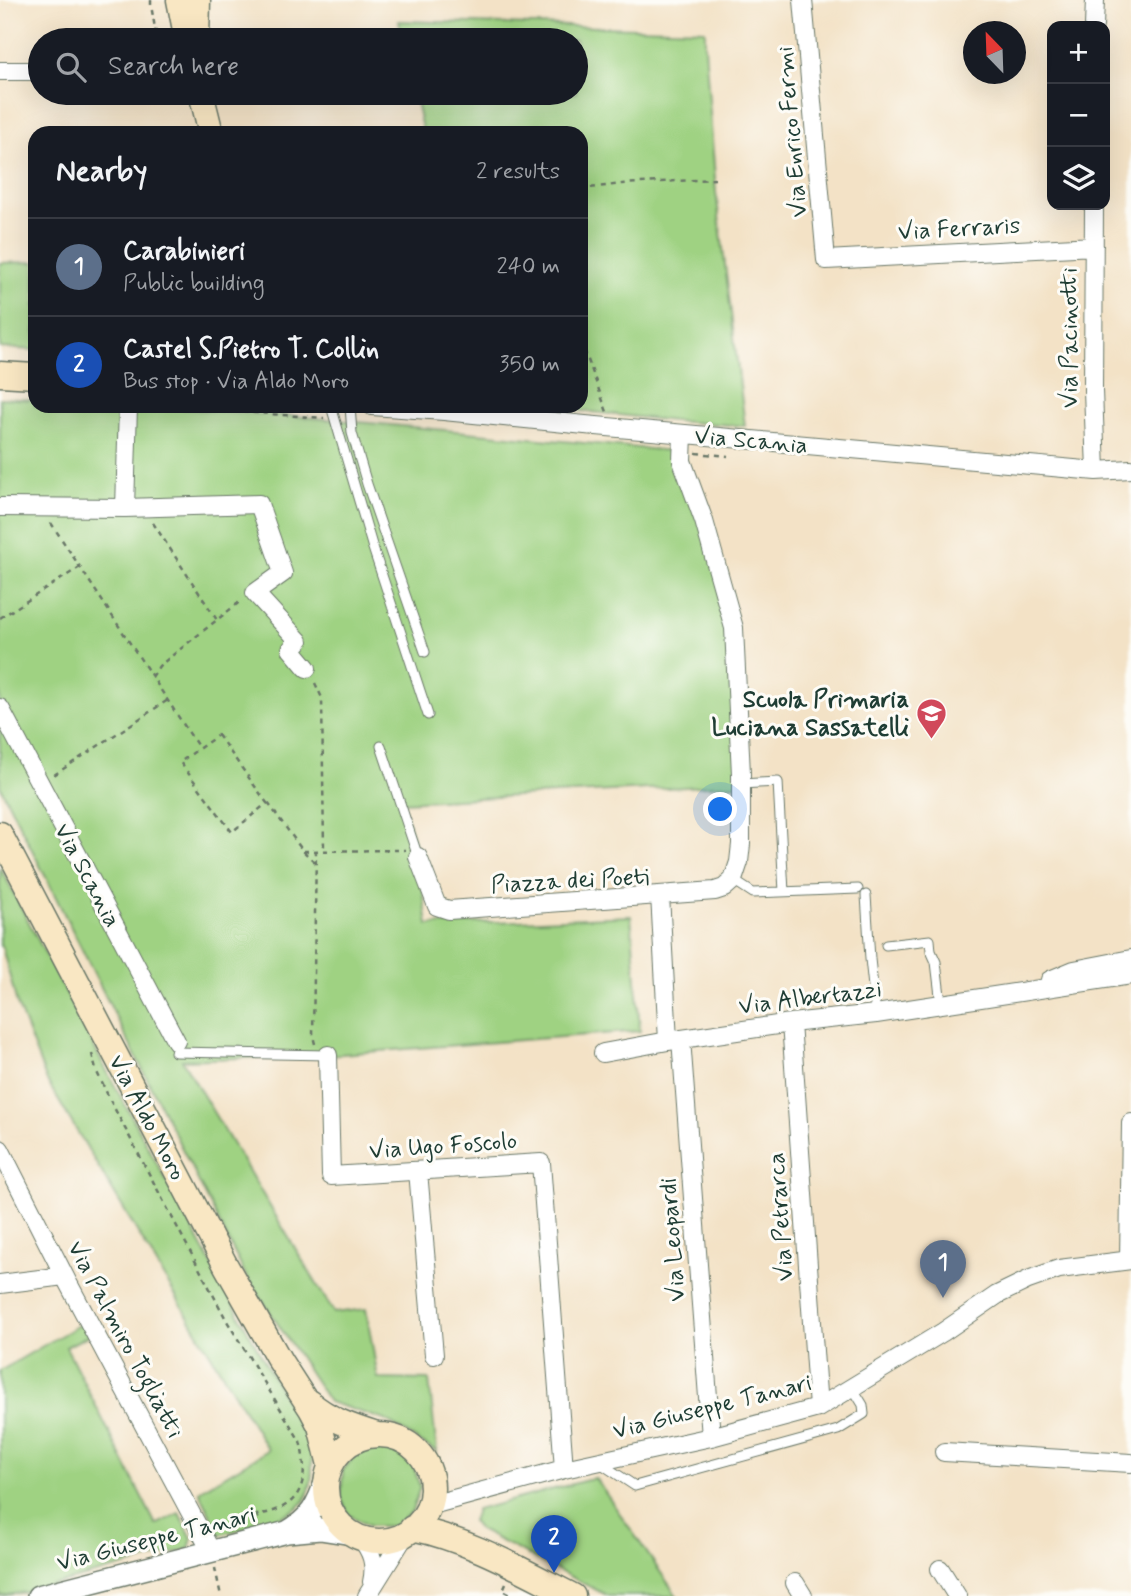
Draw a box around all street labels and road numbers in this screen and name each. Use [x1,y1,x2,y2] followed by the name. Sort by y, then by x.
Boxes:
[770,45,815,219] street label: Via Enrico Fermi
[897,211,1021,248] street label: Via Ferraris
[1055,268,1086,408] street label: Via Pacinotti
[693,421,809,462] street label: Via Scania
[46,818,127,933] street label: Via Scania
[490,862,650,901] street label: Piazza dei Poeti
[737,974,884,1023] street label: Via Albertazzi
[101,1049,193,1186] street label: Via Aldo Moro
[368,1126,518,1167] street label: Via Ugo Foscolo
[762,1151,801,1282] street label: Via Petrarca
[654,1177,693,1303] street label: Via Leopardi
[57,1236,190,1445] street label: Via Palmiro Togliatti
[610,1368,815,1447] street label: Via Giuseppe Tanari
[54,1500,259,1579] street label: Via Giuseppe Tanari

